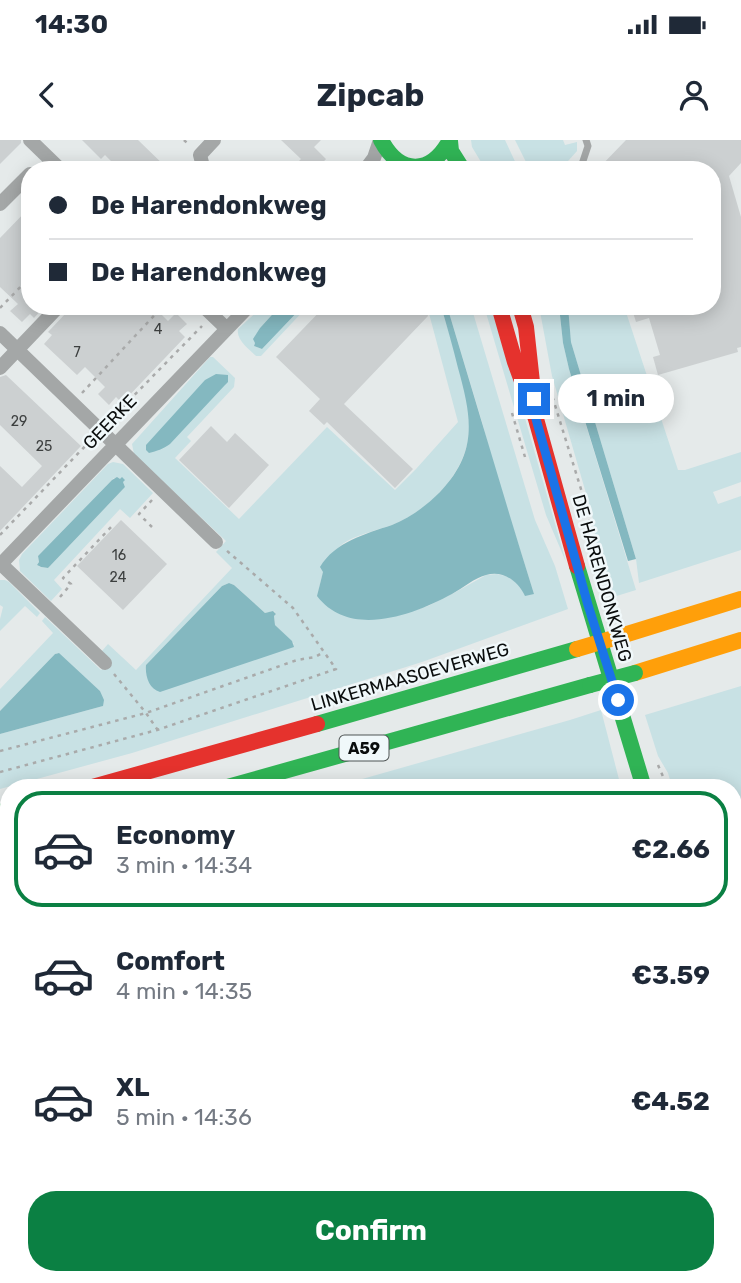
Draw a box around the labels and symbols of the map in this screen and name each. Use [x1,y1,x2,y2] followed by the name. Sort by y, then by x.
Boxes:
[154,321,163,338] house number: 4
[73,344,81,361] house number: 7
[558,374,674,424] callout: 1 min
[518,383,550,415] route end
[79,390,141,454] street label: GEERKE
[11,413,27,430] house number: 29
[36,438,52,455] house number: 25
[568,492,636,664] street label: DE HARENDONKWEG
[112,547,126,564] house number: 16
[110,569,127,586] house number: 24
[308,638,512,716] street label: LINKERMAASOEVERWEG
[602,684,634,716] route start
[340,736,388,761] road number: A59

